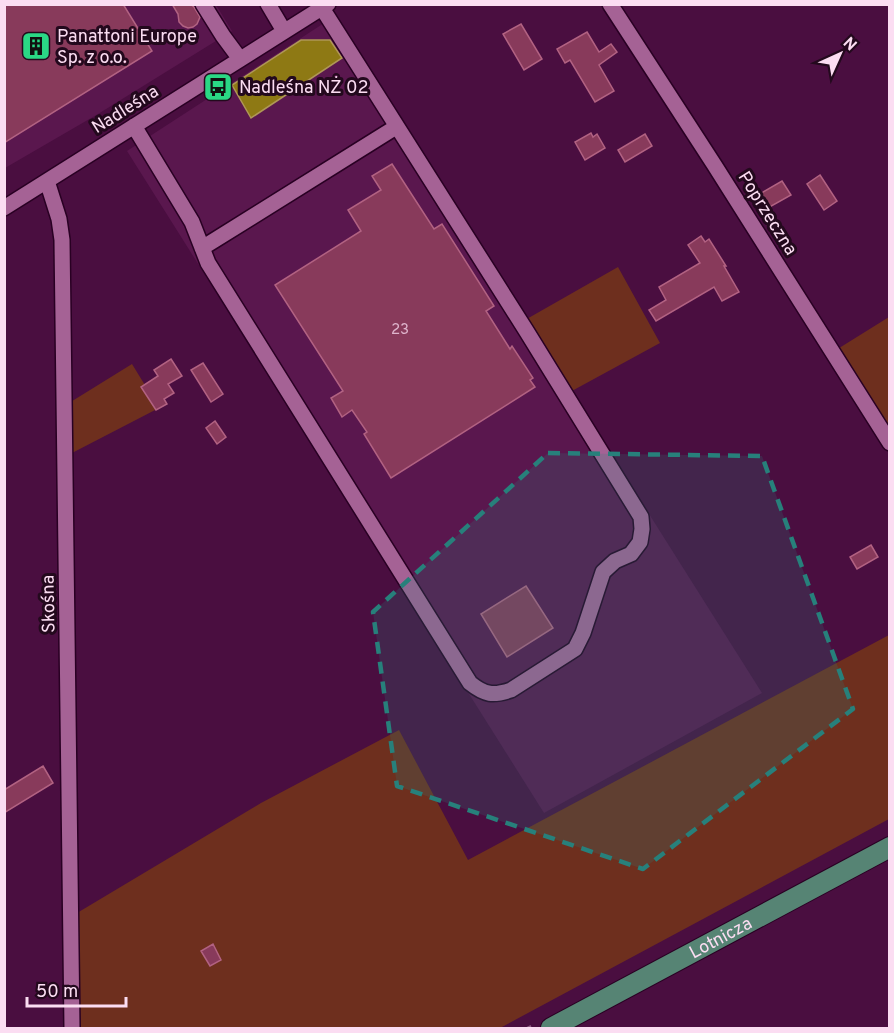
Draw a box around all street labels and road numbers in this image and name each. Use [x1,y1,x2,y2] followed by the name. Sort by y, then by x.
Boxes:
[88,81,164,140] street label: Nadleśna
[732,168,802,260] street label: Poprzeczna
[37,575,62,633] street label: Skośna
[686,913,757,965] street label: Lotnicza

